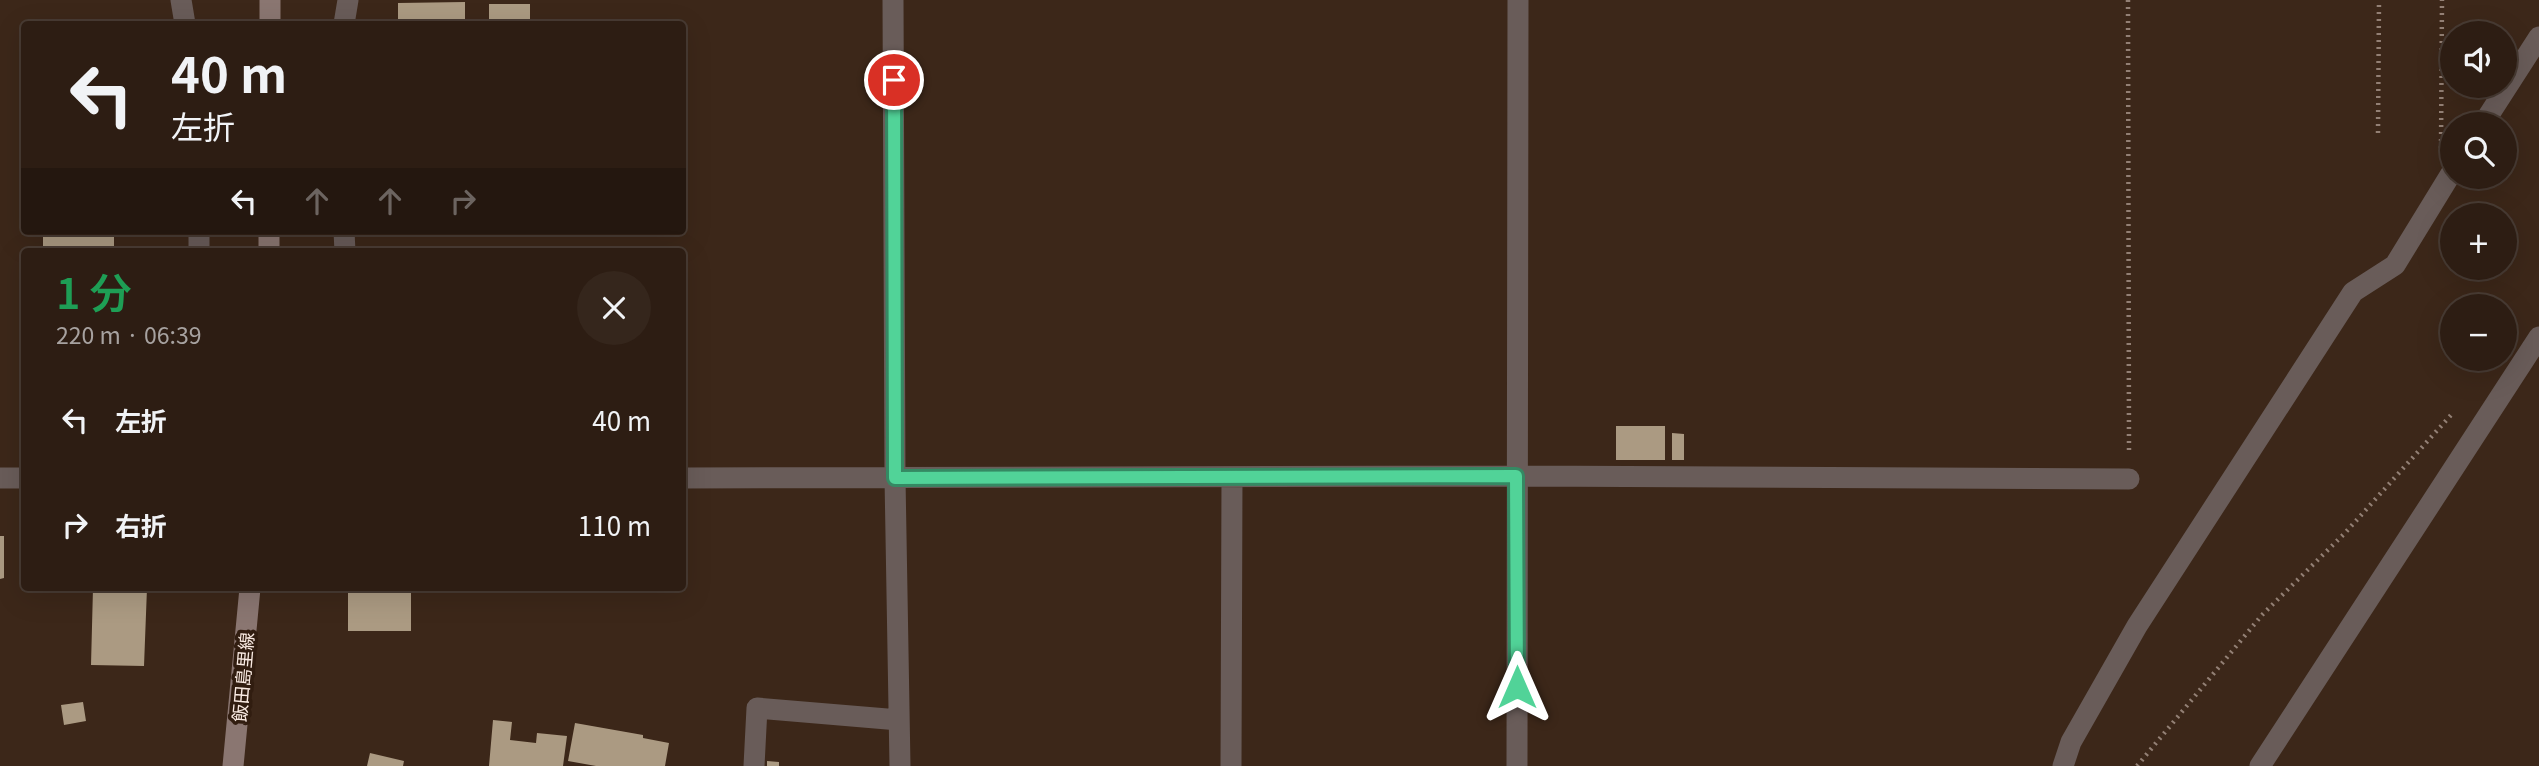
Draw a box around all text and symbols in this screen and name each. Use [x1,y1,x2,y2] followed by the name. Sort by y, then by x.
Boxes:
[2440,21,2517,371] map controls
[2440,21,2517,98] button: sound
[171,36,287,107] text: 40 m
[56,49,147,140] icon: left
[864,50,924,110] pin
[875,61,913,99] icon: arrive
[171,102,235,148] text: 左折
[2440,112,2517,189] button: search
[225,182,263,220] icon: left
[298,182,336,220] icon: ahead
[371,182,409,220] icon: ahead
[444,182,482,220] icon: right
[2440,203,2517,280] button: +
[56,260,132,321] text: 1 分
[577,271,651,345] button: close
[2440,294,2517,371] button: −
[56,317,201,351] text: 220 m · 06:39
[56,401,94,439] icon: left
[115,401,167,438] text: 左折
[592,401,651,438] text: 40 m
[56,506,94,544] icon: right
[115,506,167,543] text: 右折
[578,506,651,543] text: 110 m
[225,631,259,723] street label: 飯田島里線
[1480,650,1554,724] position arrow

